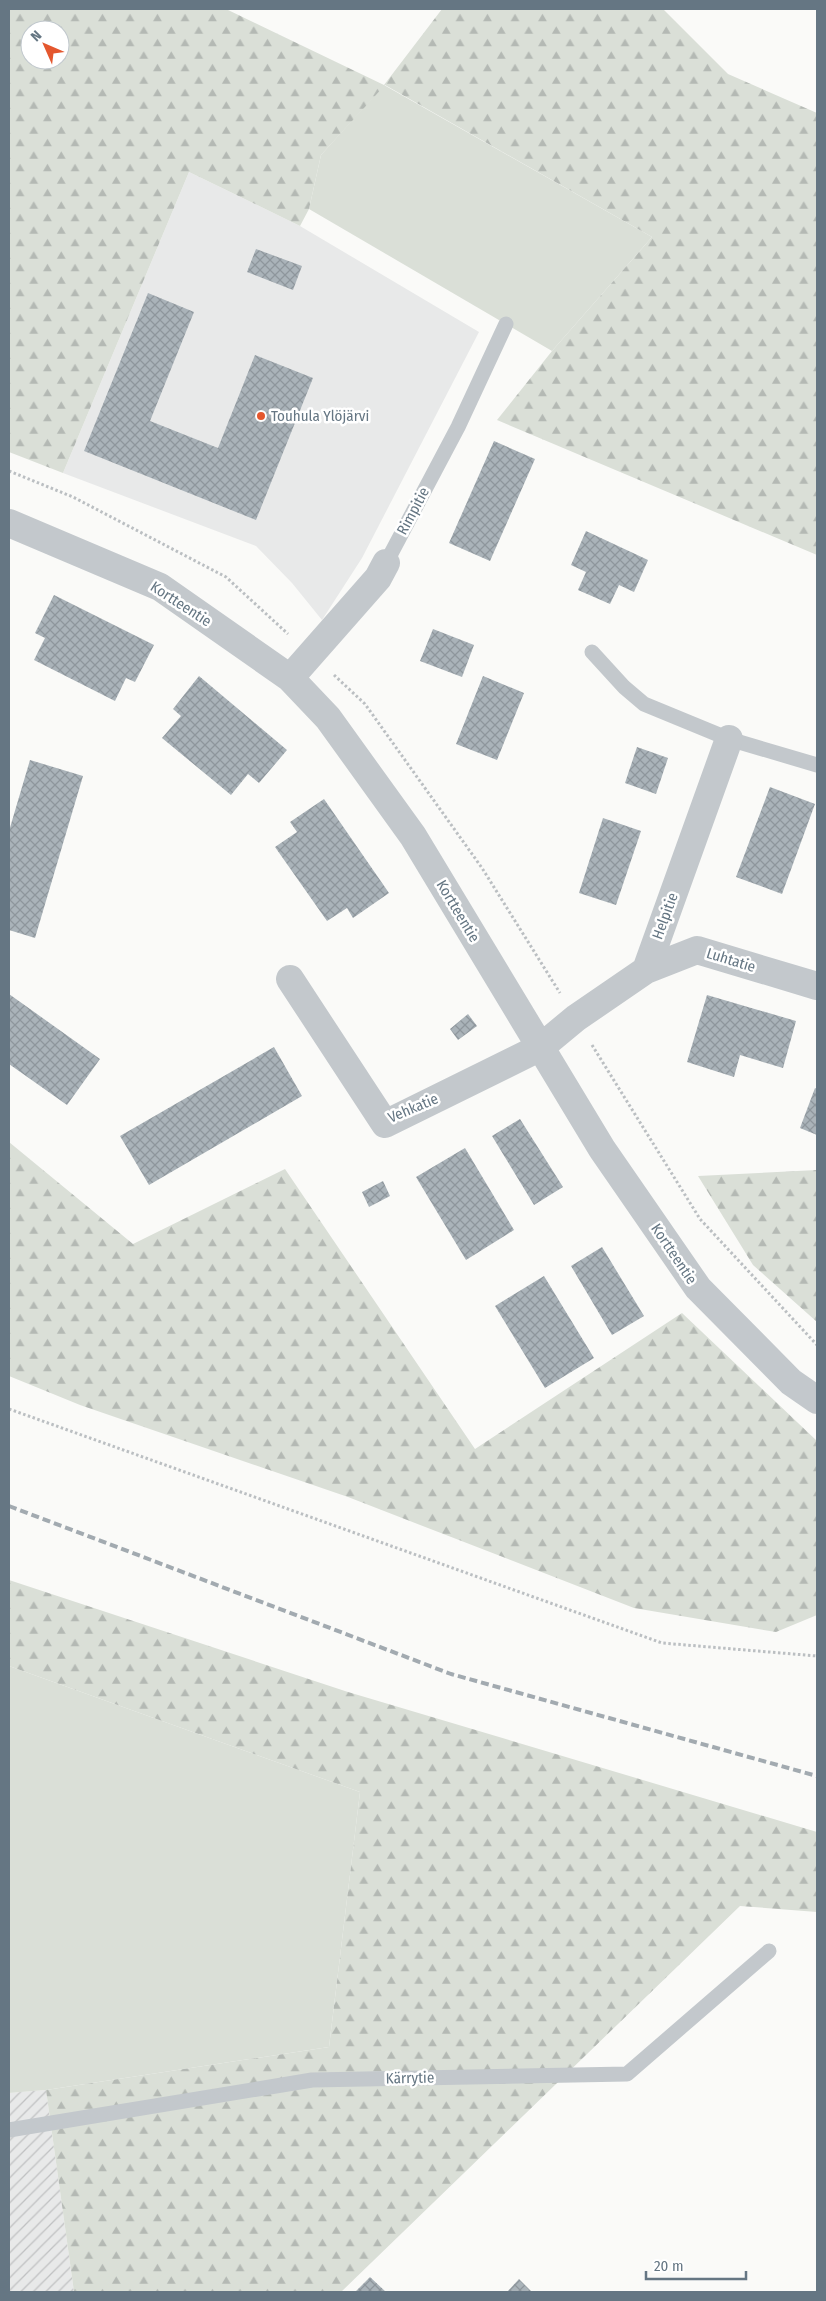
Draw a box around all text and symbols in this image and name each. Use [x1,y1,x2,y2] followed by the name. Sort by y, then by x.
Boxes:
[20,20,70,70] north arrow
[27,27,45,45] text: N
[271,407,369,425] place label: Touhula Ylöjärvi
[255,410,267,422] marker: Touhula Ylöjärvi
[393,484,433,538] street label: Rimpitie
[147,578,215,630] street label: Kortteentie
[432,877,484,945] street label: Kortteentie
[648,890,682,942] street label: Helpitie
[704,944,758,976] street label: Luhtatie
[385,1089,441,1127] street label: Vehkatie
[647,1220,701,1288] street label: Kortteentie
[386,2069,434,2087] street label: Kärrytie
[646,2248,746,2280] scale bar
[654,2257,684,2275] text: 20 m

